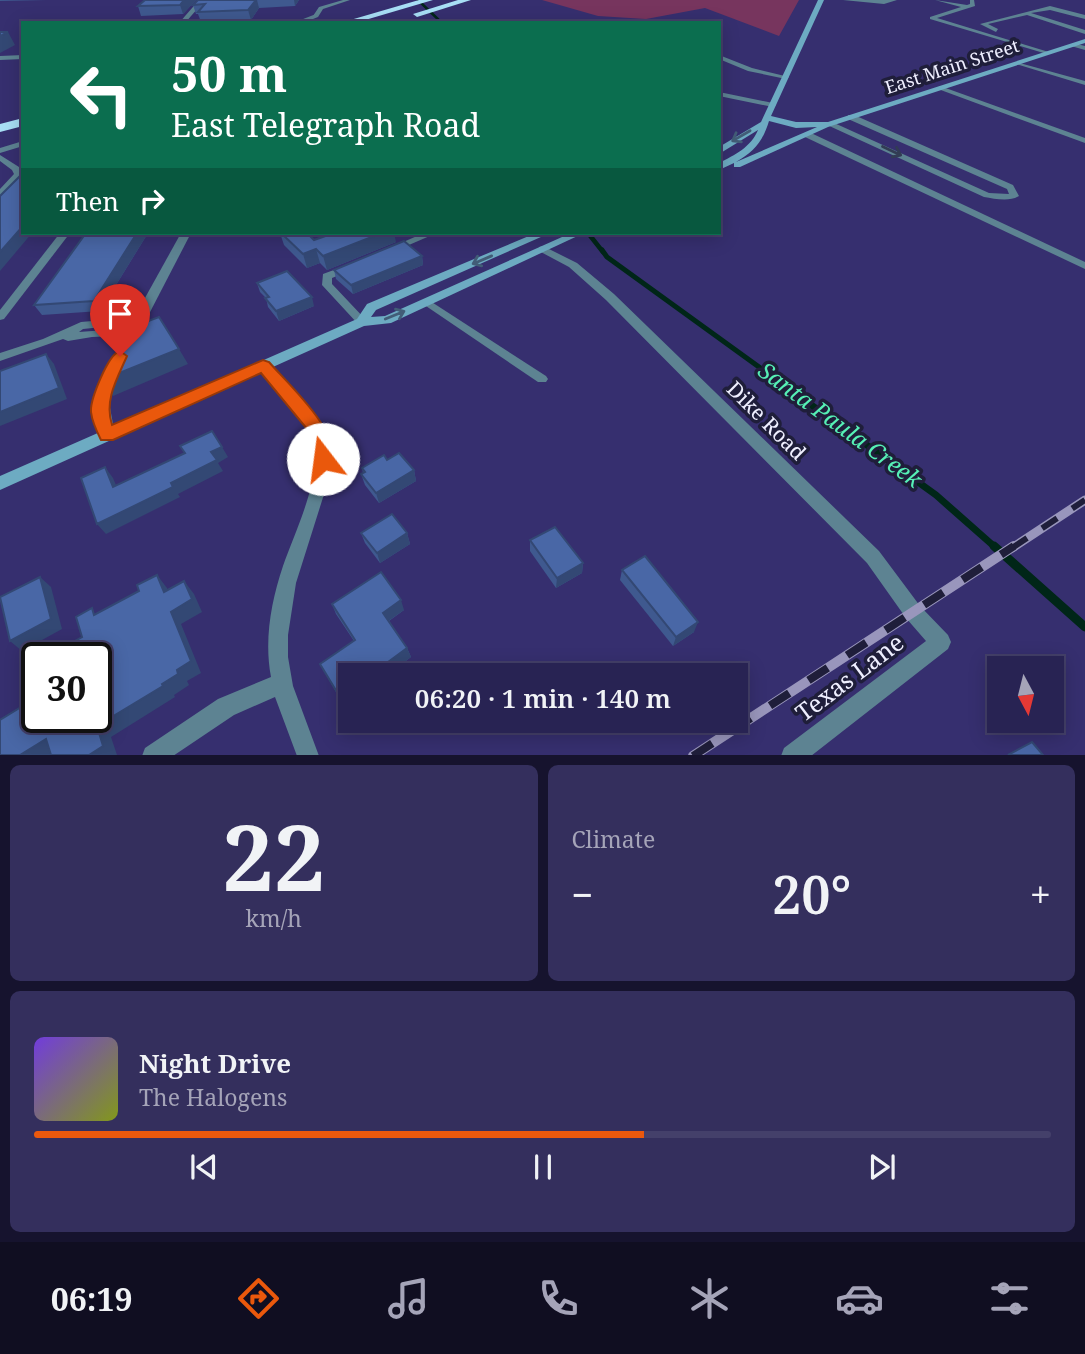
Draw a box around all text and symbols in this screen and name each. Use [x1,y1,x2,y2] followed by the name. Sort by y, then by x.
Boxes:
[882,33,1022,99] street label: East Main Street
[171,40,287,106] text: 50 m
[56,49,147,140] icon: left
[171,103,480,146] text: East Telegraph Road
[732,130,752,144] one-way arrow
[881,145,902,158] one-way arrow
[133,182,171,220] icon: right
[56,183,119,219] text: Then
[472,254,494,267] one-way arrow
[90,284,150,356] pin
[101,295,139,333] icon: arrive
[384,308,406,321] one-way arrow
[752,354,930,495] water label: Santa Paula Creek
[721,375,812,466] street label: Dike Road
[286,422,360,496] position arrow
[788,625,910,728] street label: Texas Lane
[21,642,112,733] speed limit sign: 30
[987,656,1064,733] north arrow
[987,656,1064,733] map controls
[415,680,671,716] text: 06:20 · 1 min · 140 m
[222,794,325,918] text: 22
[572,823,655,855] text: Climate
[772,858,851,929] text: 20°
[572,868,594,920] text: −
[1030,868,1051,920] text: +
[246,902,302,934] text: km/h
[139,1045,291,1081] text: Night Drive
[139,1081,287,1113] text: The Halogens
[185,1148,223,1186] icon: previous
[524,1148,562,1186] icon: pause
[863,1148,901,1186] icon: next
[234,1274,283,1323] icon: directions
[384,1274,433,1323] icon: music
[534,1274,583,1323] icon: phone
[685,1274,734,1323] icon: climate
[835,1274,884,1323] icon: car
[985,1274,1034,1323] icon: filters
[51,1277,133,1320] text: 06:19

